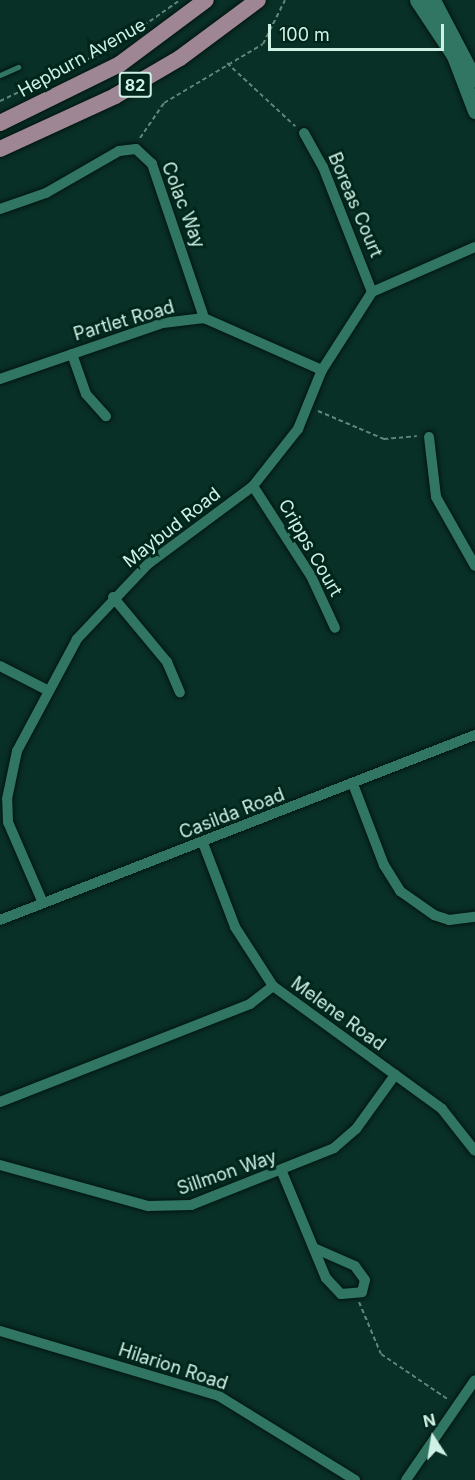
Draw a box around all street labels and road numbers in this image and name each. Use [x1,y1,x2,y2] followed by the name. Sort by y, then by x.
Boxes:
[14,14,150,102] street label: Hepburn Avenue
[118,72,152,98] road number: 82
[323,149,387,261] street label: Boreas Court
[157,159,209,251] street label: Colac Way
[71,296,177,346] street label: Partlet Road
[119,483,225,573] street label: Maybud Road
[273,496,347,600] street label: Cripps Court
[176,784,288,844] street label: Casilda Road
[287,973,389,1055] street label: Melene Road
[174,1146,280,1200] street label: Sillmon Way
[116,1339,230,1395] street label: Hilarion Road

